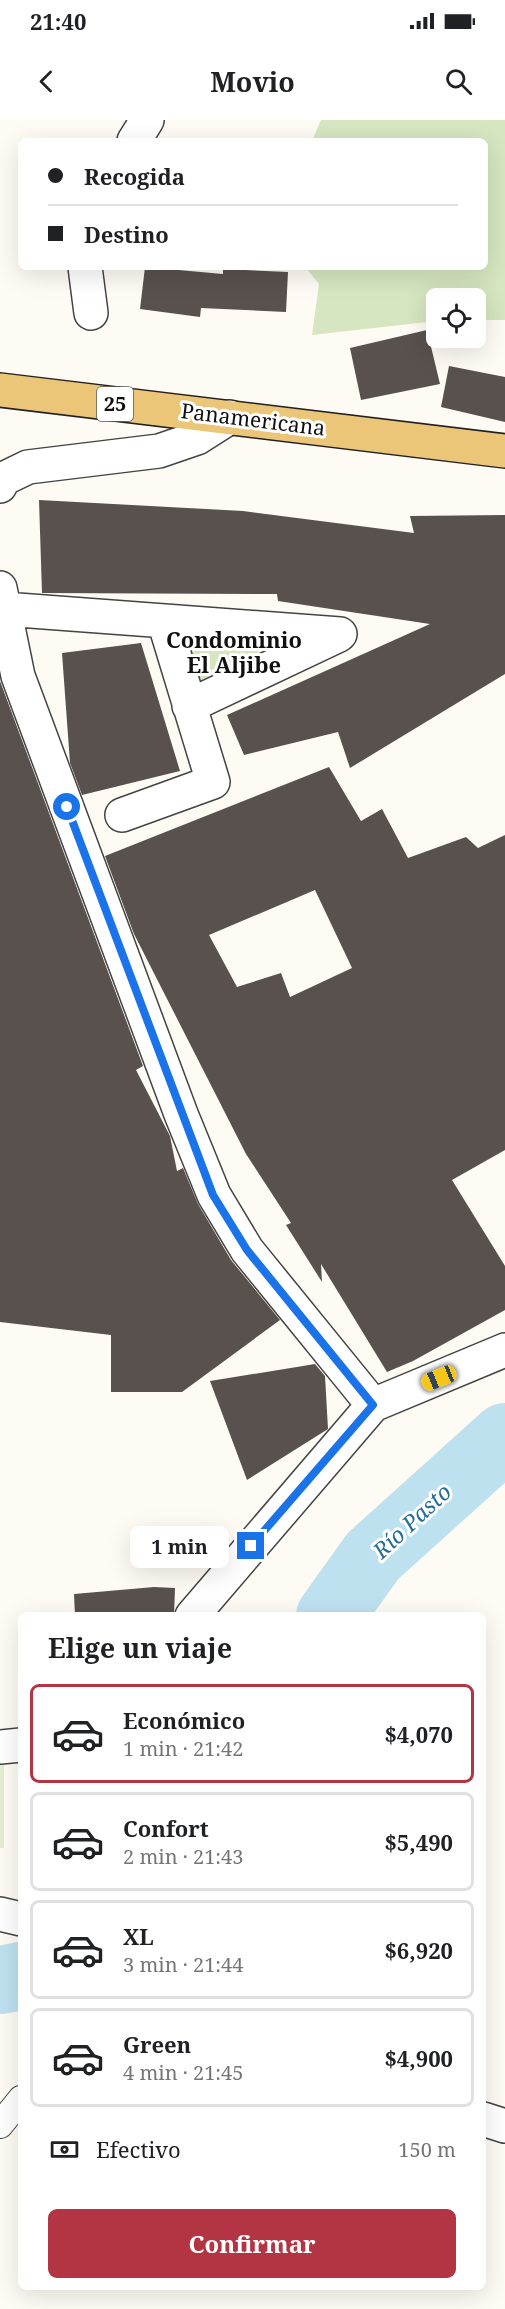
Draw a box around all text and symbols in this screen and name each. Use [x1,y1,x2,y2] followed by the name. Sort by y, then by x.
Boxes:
[30,6,86,36] text: 21:40
[210,63,295,100] text: Movio
[30,65,63,98] icon: back
[442,65,475,98] icon: search
[84,161,185,191] text: Recogida
[84,219,169,249] text: Destino
[426,288,486,348] map controls
[426,288,486,348] button: locate
[97,387,133,421] road number: 25
[179,396,327,442] street label: Panamericana
[166,624,302,679] district label: Condominio El Aljibe
[53,793,80,820] route start
[419,1363,459,1393] car
[365,1476,457,1565] water label: Río Pasto
[131,1525,230,1567] callout: 1 min
[237,1532,264,1559] route end
[151,1533,208,1560] text: 1 min
[48,1629,232,1666] text: Elige un viaje
[123,1705,245,1735] text: Económico
[51,1707,105,1761] icon: car
[384,1719,453,1749] text: $4,070
[123,1735,243,1762] text: 1 min · 21:42
[123,1813,209,1843] text: Confort
[51,1815,105,1869] icon: car
[384,1827,453,1857] text: $5,490
[123,1843,243,1870] text: 2 min · 21:43
[123,1921,154,1951] text: XL
[51,1923,105,1977] icon: car
[384,1935,453,1965] text: $6,920
[123,1951,243,1978] text: 3 min · 21:44
[123,2029,191,2059] text: Green
[51,2031,105,2085] icon: car
[384,2043,453,2073] text: $4,900
[123,2059,243,2086] text: 4 min · 21:45
[48,2133,81,2166] icon: cash
[96,2134,181,2164] text: Efectivo
[398,2136,456,2163] text: 150 m
[48,2209,456,2278] button: Confirmar

